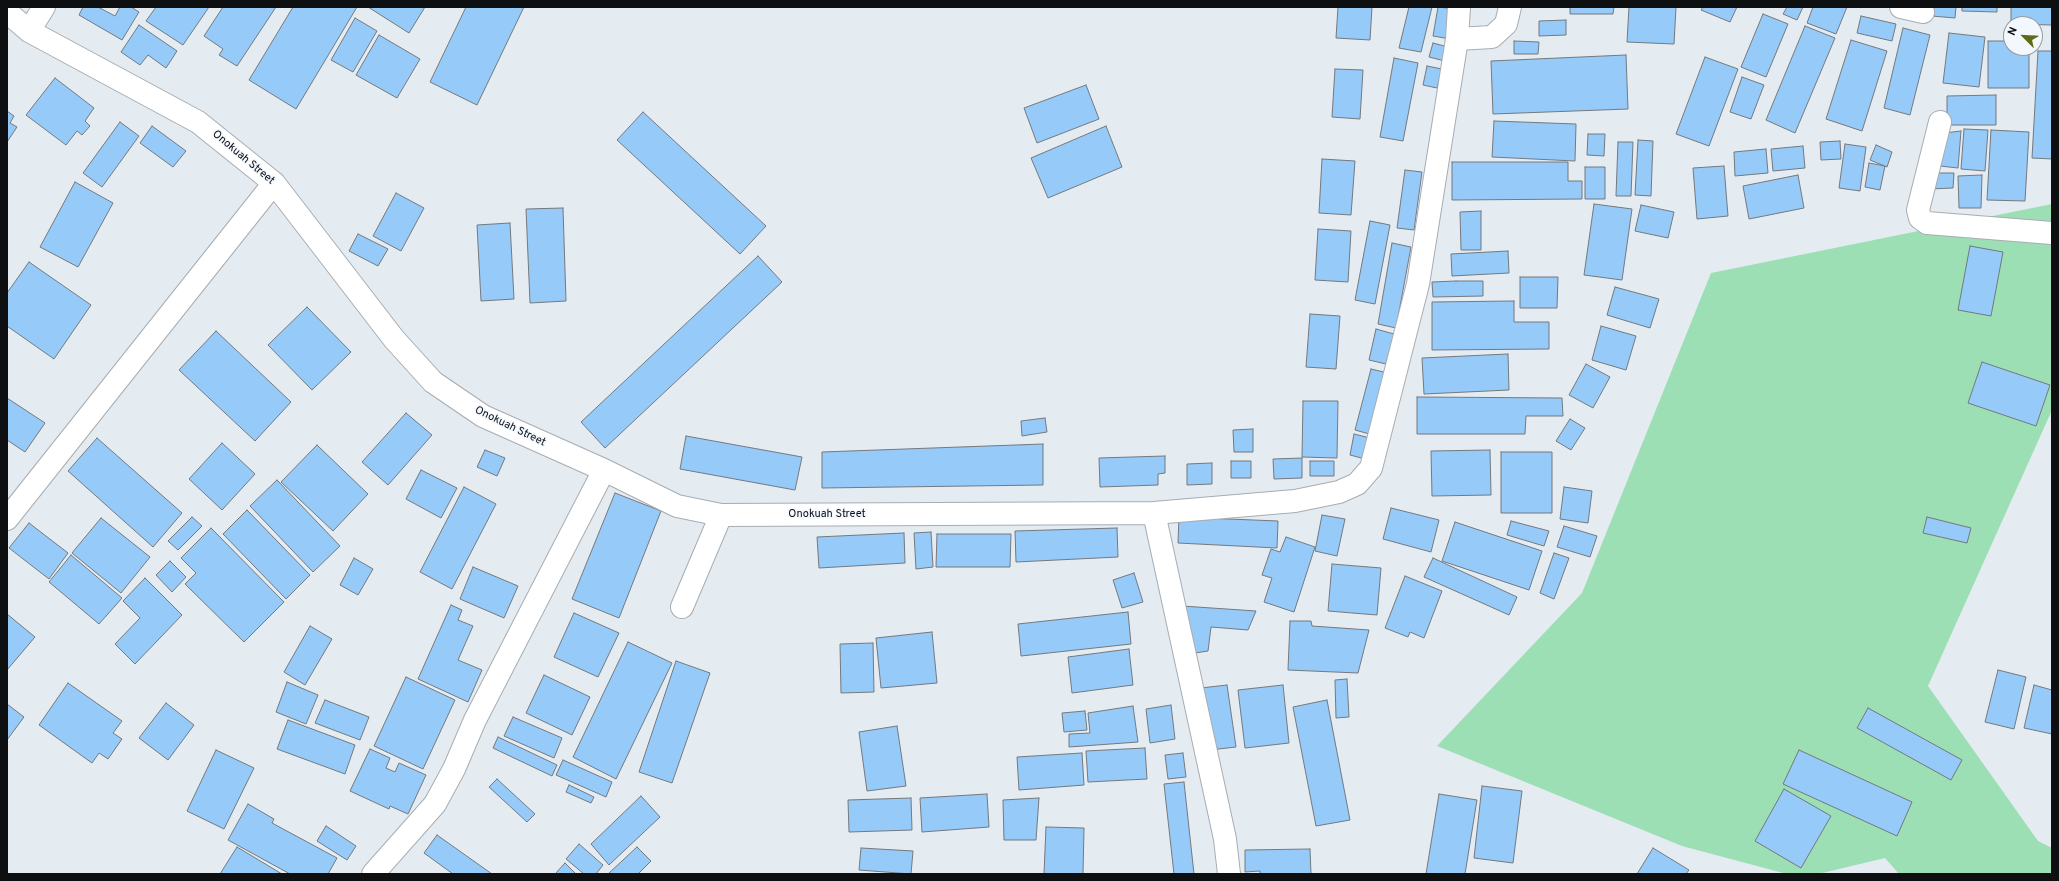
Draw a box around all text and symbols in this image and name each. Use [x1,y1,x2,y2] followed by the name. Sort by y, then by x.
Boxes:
[2003,16,2043,56] north arrow
[2005,25,2021,38] text: N
[209,128,277,188] street label: Onokuah Street
[472,404,548,450] street label: Onokuah Street
[788,508,866,522] street label: Onokuah Street

